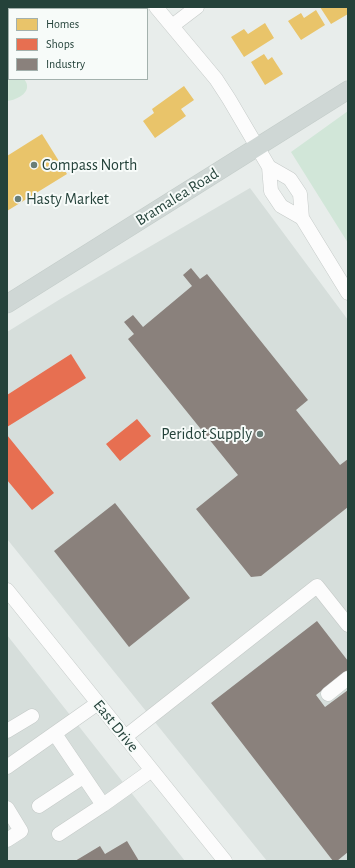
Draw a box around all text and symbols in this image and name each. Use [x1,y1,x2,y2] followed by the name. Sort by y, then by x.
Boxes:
[8,8,148,80] legend
[46,18,79,30] text: Homes
[46,38,74,50] text: Shops
[46,58,85,70] text: Industry
[42,155,137,175] place label: Compass North
[29,160,39,170] marker: Compass North
[132,164,222,230] street label: Bramalea Road
[26,189,109,209] place label: Hasty Market
[13,194,23,204] marker: Hasty Market
[161,424,252,444] place label: Peridot Supply
[255,429,265,439] marker: Peridot Supply
[89,696,143,756] street label: East Drive

